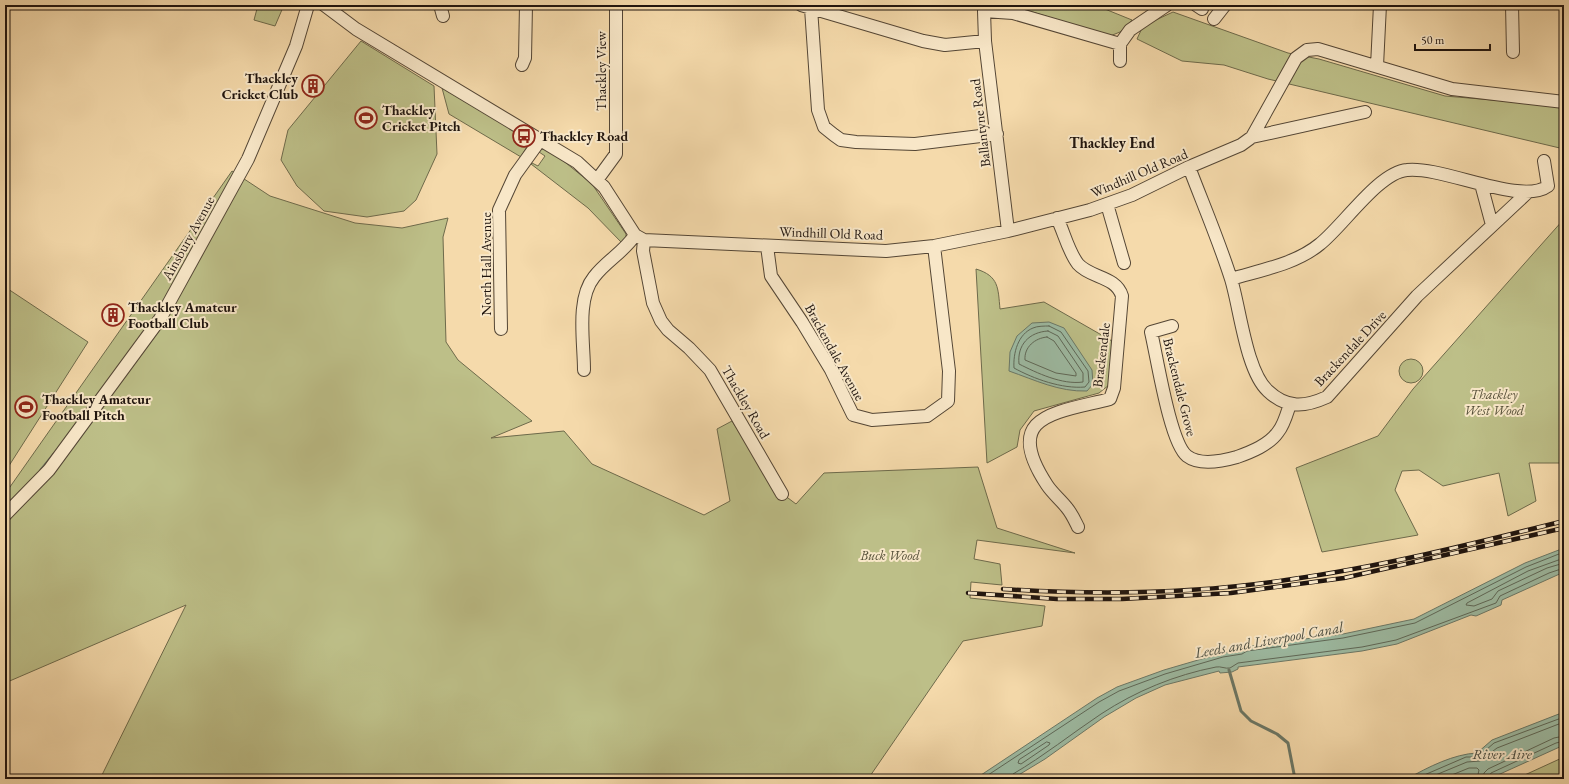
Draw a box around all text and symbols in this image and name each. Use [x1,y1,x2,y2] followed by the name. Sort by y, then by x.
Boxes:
[1415,26,1490,52] scale bar
[592,31,610,111] street label: Thackley View
[1421,32,1445,48] text: 50 m
[222,69,298,103] place label: Thackley Cricket Club
[300,73,326,99] building icon: Thackley Cricket Club
[966,77,994,168] street label: Ballantyne Road
[382,101,461,135] place label: Thackley Cricket Pitch
[353,105,379,131] sports icon: Thackley Cricket Pitch
[511,123,537,149] bus stop icon: Thackley Road
[540,127,628,145] place label: Thackley Road
[1069,133,1156,152] district label: Thackley End
[1088,144,1191,202] street label: Windhill Old Road
[157,192,219,284] street label: Ainsbury Avenue
[477,212,495,316] street label: North Hall Avenue
[779,222,884,244] street label: Windhill Old Road
[128,298,237,332] place label: Thackley Amateur Football Club
[801,300,869,404] street label: Brackendale Avenue
[100,302,126,328] building icon: Thackley Amateur Football Club
[1310,306,1390,390] street label: Brackendale Drive
[1088,321,1114,388] street label: Brackendale
[1159,336,1201,439] street label: Brackendale Grove
[718,362,775,443] street label: Thackley Road
[1464,385,1525,419] park label: Thackley West Wood
[42,390,151,424] place label: Thackley Amateur Football Pitch
[13,394,39,420] sports icon: Thackley Amateur Football Pitch
[859,546,920,564] park label: Buck Wood
[1192,617,1345,662] water label: Leeds and Liverpool Canal
[1472,744,1533,763] water label: River Aire

